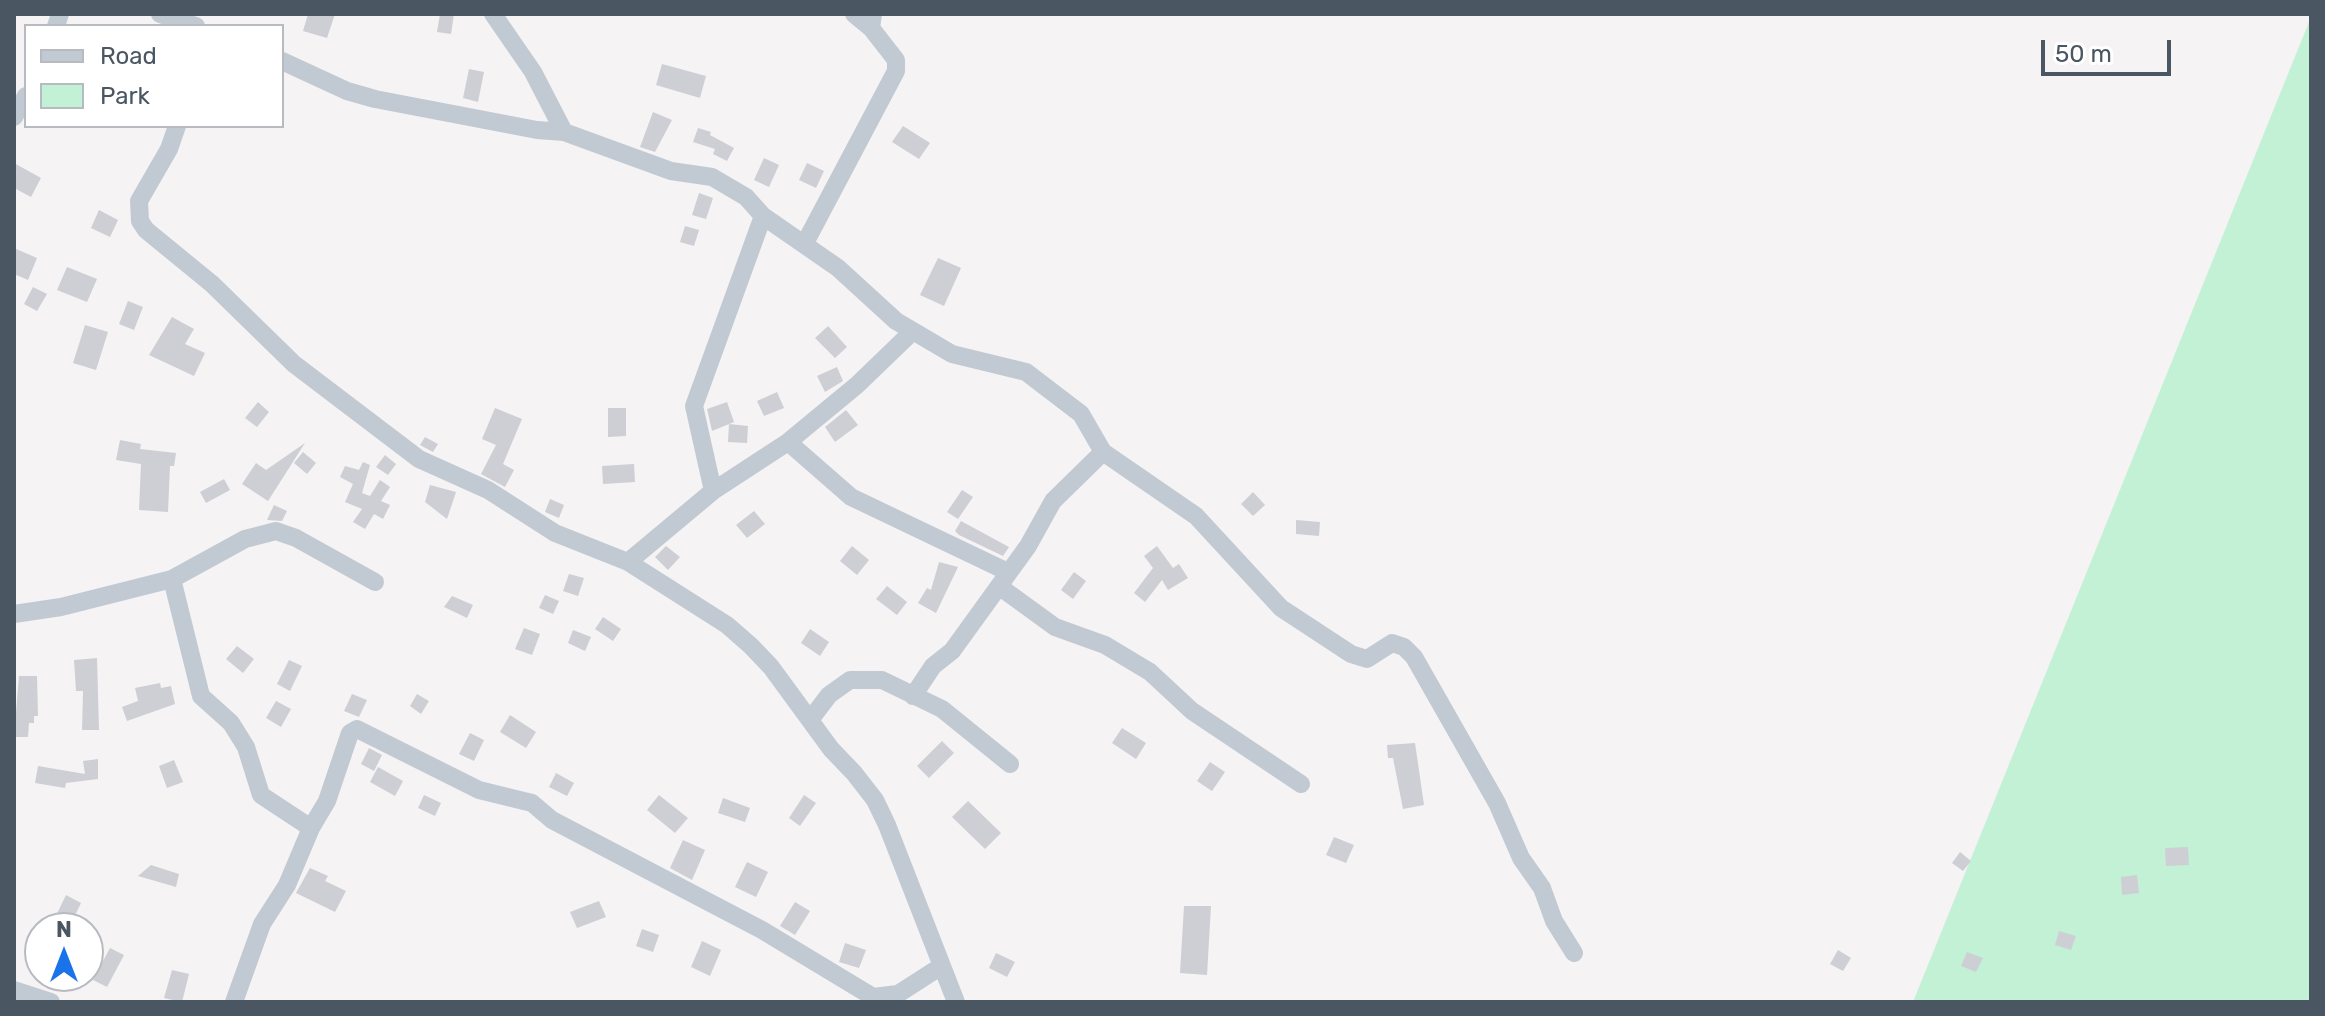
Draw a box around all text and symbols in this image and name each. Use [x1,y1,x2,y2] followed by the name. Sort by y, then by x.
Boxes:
[24,24,284,128] legend
[2045,24,2175,74] scale bar
[2055,40,2112,68] text: 50 m
[100,42,157,70] text: Road
[100,82,150,110] text: Park
[24,912,104,992] north arrow
[56,916,72,943] text: N

